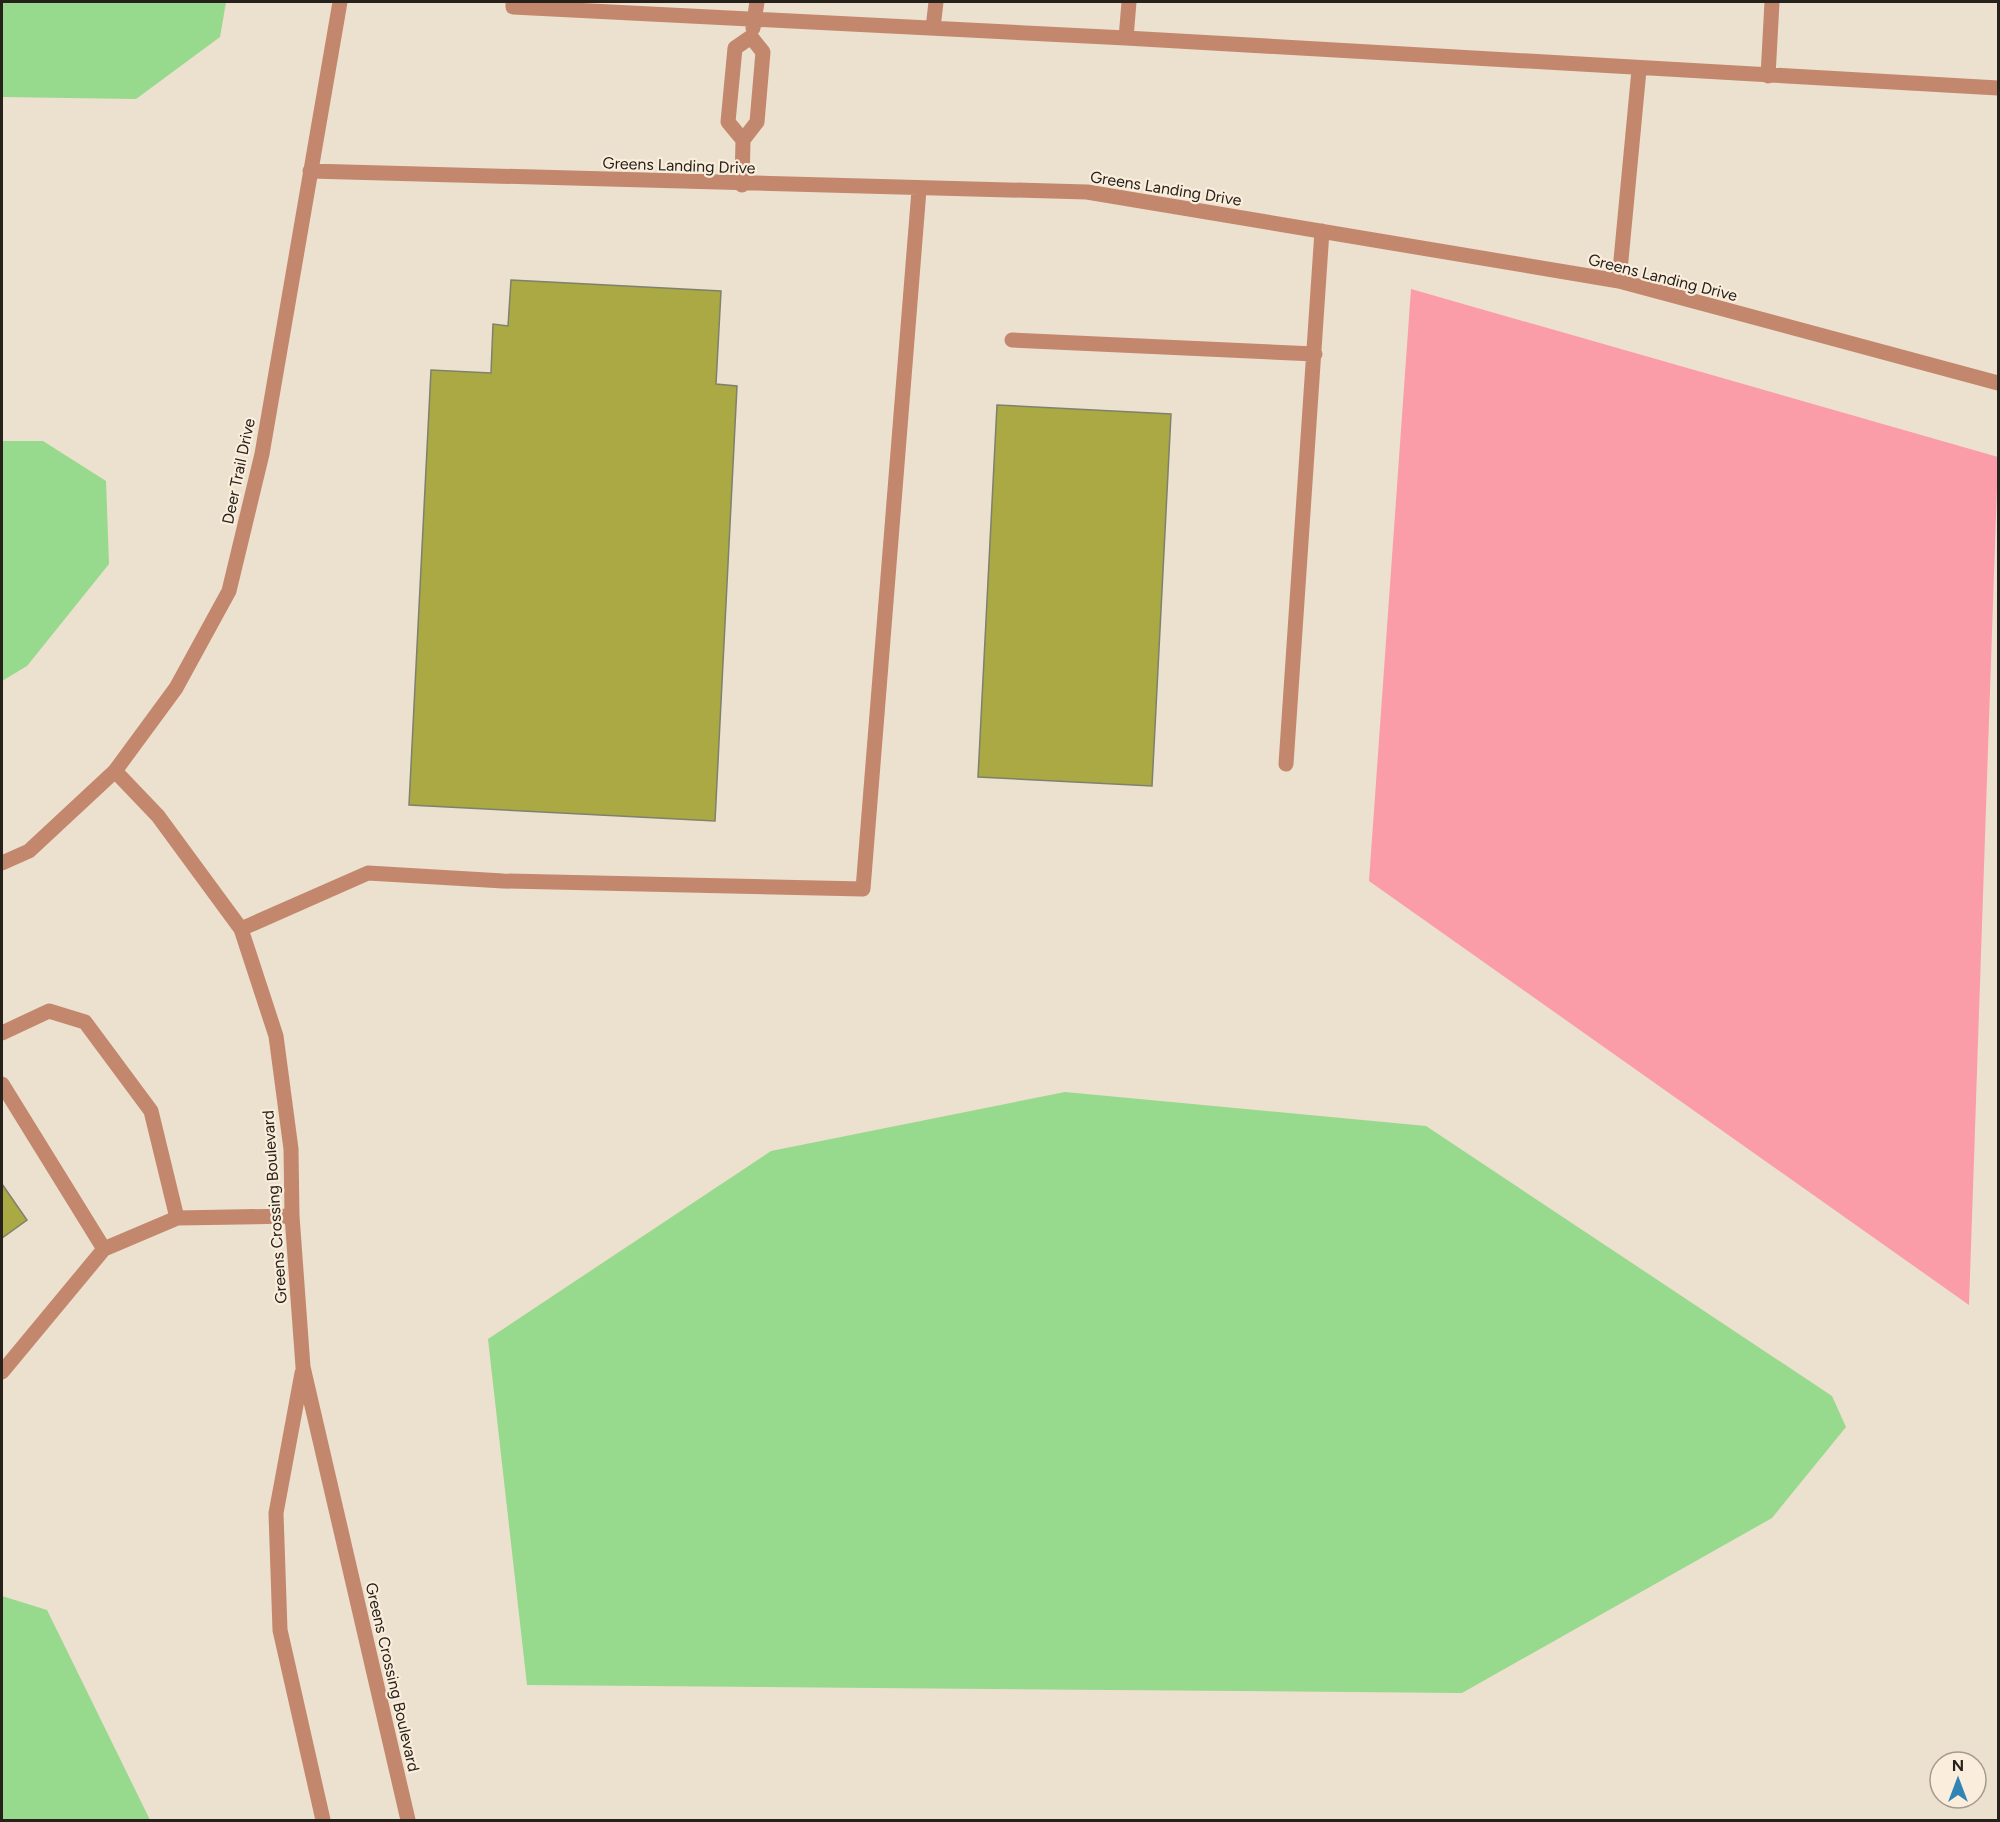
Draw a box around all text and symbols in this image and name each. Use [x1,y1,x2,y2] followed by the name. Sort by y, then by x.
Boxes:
[602,153,756,178] street label: Greens Landing Drive
[1089,167,1243,210] street label: Greens Landing Drive
[1586,250,1740,305] street label: Greens Landing Drive
[218,416,259,526] street label: Deer Trail Drive
[258,1110,291,1304] street label: Greens Crossing Boulevard
[361,1581,424,1774] street label: Greens Crossing Boulevard
[1928,1750,1988,1810] north arrow
[1952,1756,1964,1775] text: N

